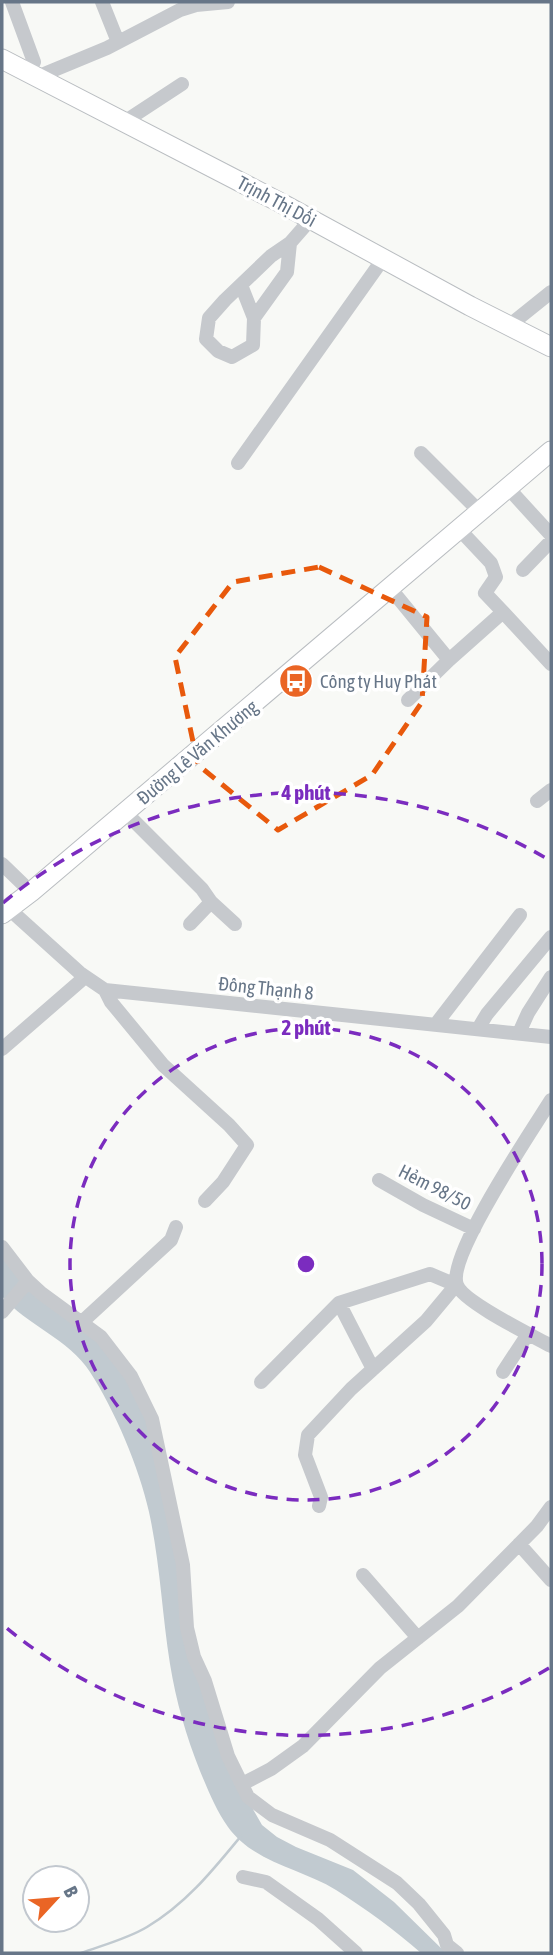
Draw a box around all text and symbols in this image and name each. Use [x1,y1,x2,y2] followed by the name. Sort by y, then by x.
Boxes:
[234,171,320,231] street label: Trịnh Thị Dối
[277,662,315,700] bus stop icon: Công ty Huy Phát
[320,670,437,692] place label: Công ty Huy Phát
[132,695,262,809] street label: Đường Lê Văn Khương
[280,780,331,804] text: 4 phút
[217,972,315,1004] street label: Đông Thạnh 8
[281,1015,331,1039] text: 2 phút
[395,1159,475,1215] street label: Hẻm 98/50
[294,1252,318,1276] centre of rings
[21,1864,91,1934] north arrow
[59,1883,83,1900] text: B

